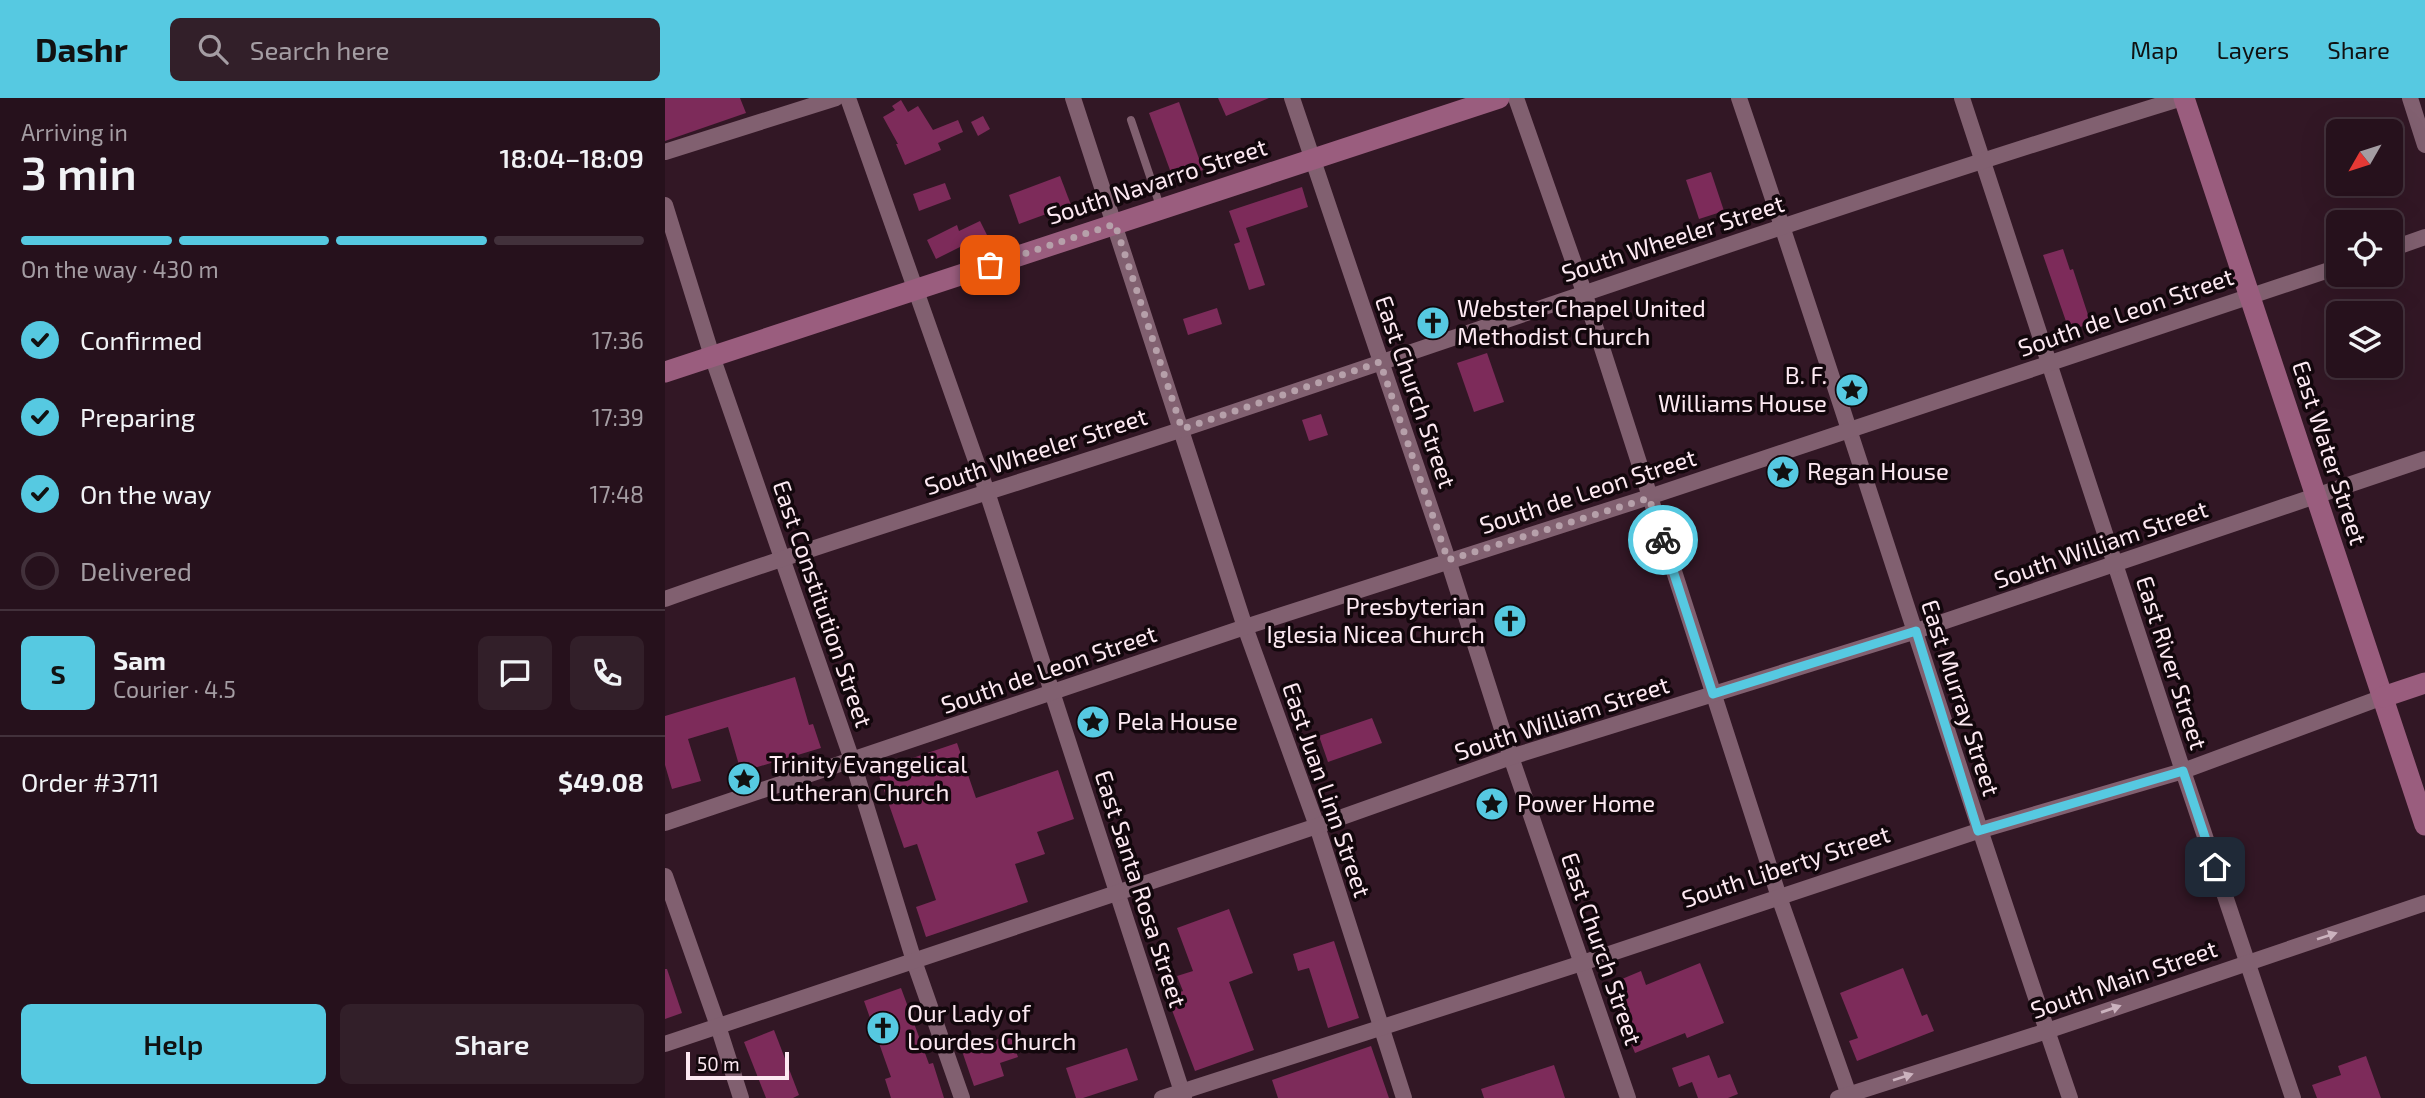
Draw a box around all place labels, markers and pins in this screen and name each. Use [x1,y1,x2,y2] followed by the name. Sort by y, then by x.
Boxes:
[960,235,1020,295] pin
[1457,293,1706,350] place label: Webster Chapel United Methodist Church
[1414,304,1452,342] church icon: Webster Chapel United Methodist Church
[1658,360,1827,417] place label: B. F. Williams House
[1833,371,1871,409] place icon: B. F. Williams House
[1764,453,1802,491] place icon: Regan House
[1807,456,1949,485] place label: Regan House
[1267,591,1485,648] place label: Presbyterian Iglesia Nicea Church
[1491,602,1529,640] church icon: Presbyterian Iglesia Nicea Church
[1074,703,1112,741] place icon: Pela House
[1117,706,1238,735] place label: Pela House
[769,749,967,806] place label: Trinity Evangelical Lutheran Church
[725,760,763,798] place icon: Trinity Evangelical Lutheran Church
[1473,785,1511,823] place icon: Power Home
[1517,788,1655,817] place label: Power Home
[2185,837,2245,897] pin
[907,998,1076,1055] place label: Our Lady of Lourdes Church
[864,1009,902,1047] church icon: Our Lady of Lourdes Church

